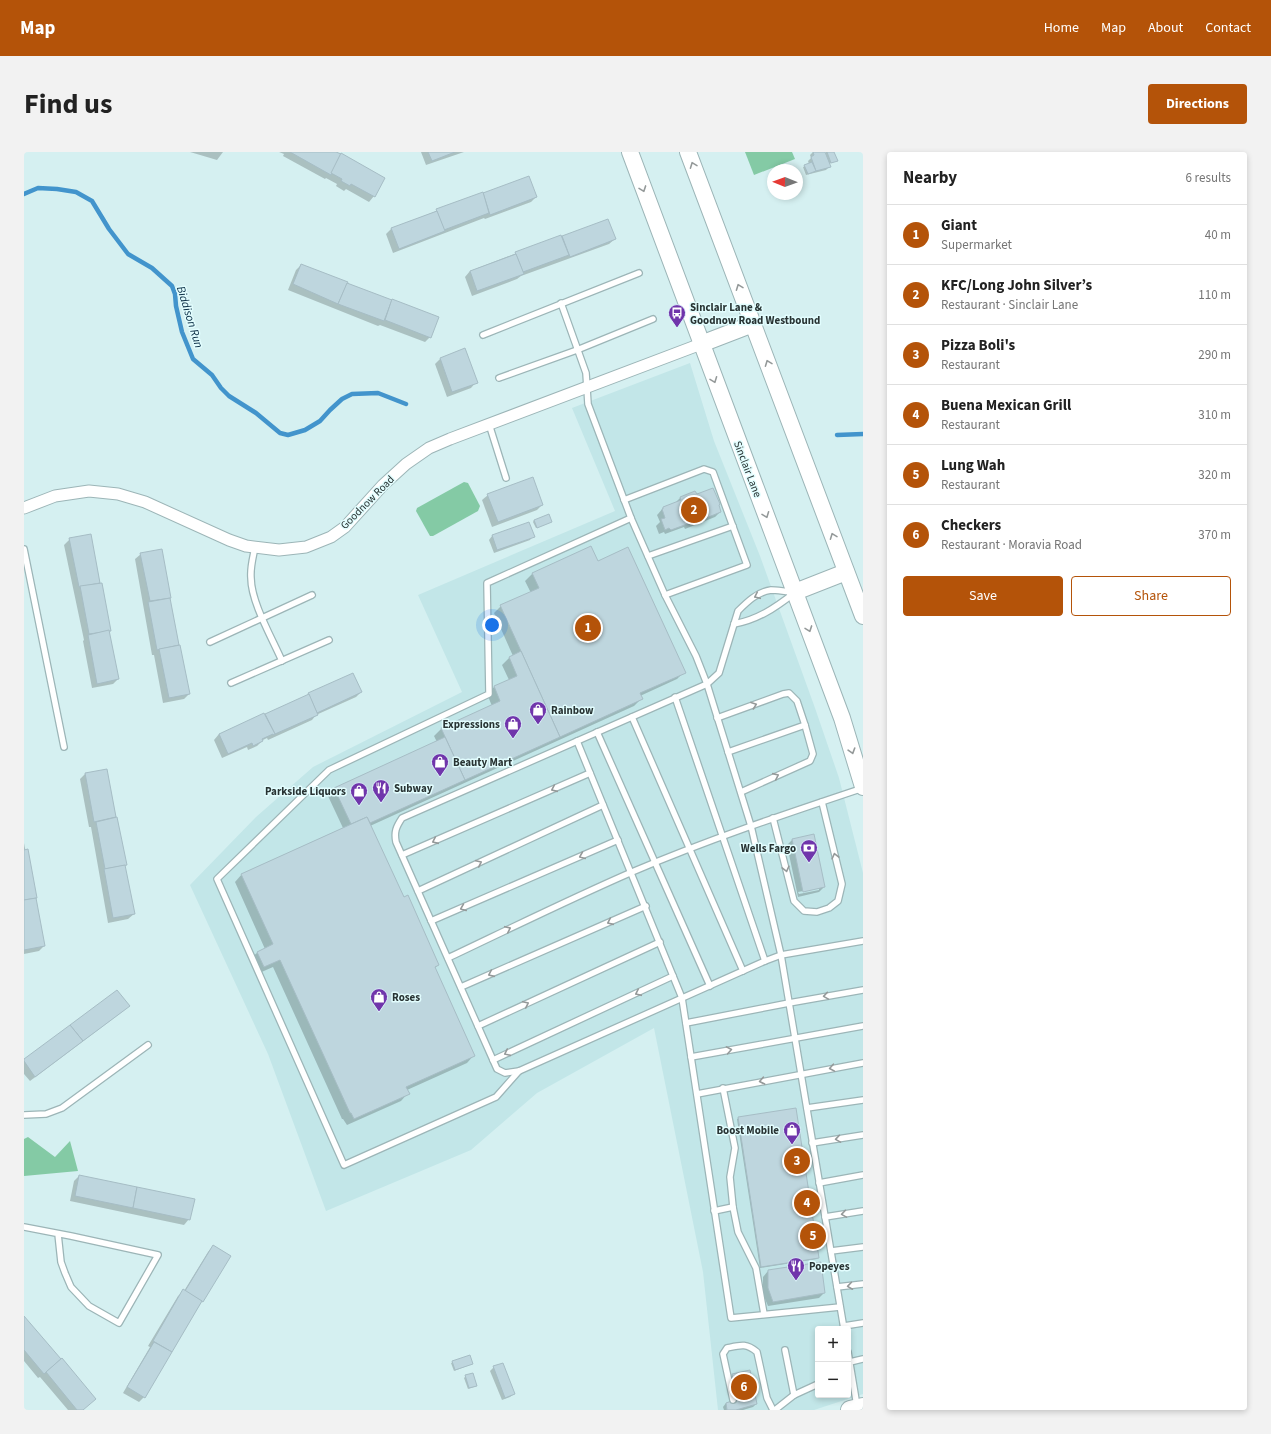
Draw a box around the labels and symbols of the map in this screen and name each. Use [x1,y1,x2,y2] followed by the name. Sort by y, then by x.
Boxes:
[690,162,698,169] one-way arrow
[767,164,803,200] north arrow
[639,185,647,192] one-way arrow
[172,284,207,350] water label: Biddison Run
[736,284,744,291] one-way arrow
[690,300,820,328] place label: Sinclair Lane & Goodnow Road Westbound
[667,303,687,328] bus stop icon: Sinclair Lane & Goodnow Road Westbound
[764,359,772,366] one-way arrow
[710,377,718,384] one-way arrow
[730,439,765,500] street label: Sinclair Lane
[337,472,398,533] street label: Goodnow Road
[681,495,707,525] pin: 2
[761,511,769,518] one-way arrow
[829,532,837,539] one-way arrow
[754,591,762,599] one-way arrow
[575,613,601,643] pin: 1
[482,615,502,635] your location
[804,625,812,632] one-way arrow
[528,700,548,725] shop icon: Rainbow
[750,701,757,709] one-way arrow
[551,703,594,718] place label: Rainbow
[503,714,523,739] shop icon: Expressions
[442,717,500,732] place label: Expressions
[847,748,856,755] one-way arrow
[430,752,450,777] shop icon: Beauty Mart
[453,755,513,770] place label: Beauty Mart
[772,773,780,781] one-way arrow
[371,778,391,803] restaurant icon: Subway
[349,781,369,806] shop icon: Parkside Liquors
[394,781,433,796] place label: Subway
[265,784,346,799] place label: Parkside Liquors
[551,784,559,792] one-way arrow
[432,836,440,844] one-way arrow
[799,838,819,863] bank icon: Wells Fargo
[741,841,796,856] place label: Wells Fargo
[578,851,586,859] one-way arrow
[832,853,840,859] one-way arrow
[475,859,482,867] one-way arrow
[782,866,790,873] one-way arrow
[459,903,466,911] one-way arrow
[606,917,614,925] one-way arrow
[504,926,512,934] one-way arrow
[487,969,495,977] one-way arrow
[369,987,389,1012] shop icon: Roses
[635,988,642,996] one-way arrow
[392,990,420,1005] place label: Roses
[823,992,829,1000] one-way arrow
[522,1001,530,1009] one-way arrow
[726,1046,733,1055] one-way arrow
[504,1048,512,1056] one-way arrow
[829,1063,835,1072] one-way arrow
[759,1076,766,1084] one-way arrow
[782,1120,802,1145] shop icon: Boost Mobile
[716,1123,779,1138] place label: Boost Mobile
[835,1134,841,1143] one-way arrow
[784,1146,810,1176] pin: 3
[794,1188,820,1218] pin: 4
[841,1209,847,1218] one-way arrow
[800,1221,826,1251] pin: 5
[786,1256,806,1281] restaurant icon: Popeyes
[809,1259,850,1274] place label: Popeyes
[847,1281,853,1290] one-way arrow
[731,1372,757,1402] pin: 6

